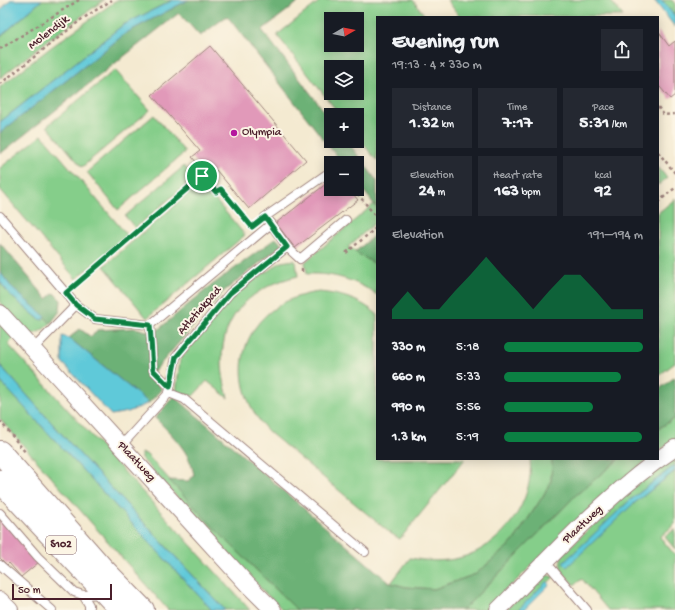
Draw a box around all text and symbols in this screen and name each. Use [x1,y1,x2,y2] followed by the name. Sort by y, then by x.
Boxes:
[26,12,73,53] street label: Molendijk
[324,12,364,52] north arrow
[324,12,364,196] map controls
[601,29,643,71] button: share
[392,30,499,56] text: Evening run
[392,58,482,73] text: 19:13 · 4 × 330 m
[324,60,364,100] button: layers
[412,102,451,114] text: Distance
[507,102,528,114] text: Time
[592,102,614,114] text: Pace
[324,108,364,148] button: +
[409,114,439,134] text: 1.32
[503,114,532,134] text: 7:17
[579,114,609,134] text: 5:31
[439,119,454,131] text: km
[609,119,627,131] text: /km
[242,126,282,140] place label: Olympia
[229,128,239,138] marker: Olympia
[324,156,364,196] button: −
[185,159,219,193] pin
[191,165,213,187] icon: arrive
[410,170,454,182] text: Elevation
[493,170,542,182] text: Heart rate
[595,170,612,182] text: kcal
[418,182,435,202] text: 24
[495,182,519,202] text: 163
[595,182,612,202] text: 92
[435,187,445,199] text: m
[519,187,540,199] text: bpm
[392,228,444,243] text: Elevation
[588,228,643,243] text: 191–194 m
[175,283,225,338] street label: Atletiekpad
[392,340,425,355] text: 330 m
[456,340,479,355] text: 5:18
[392,370,425,385] text: 660 m
[456,370,480,385] text: 5:33
[392,400,425,415] text: 990 m
[456,400,480,415] text: 5:56
[392,430,426,445] text: 1.3 km
[456,430,479,445] text: 5:19
[113,438,158,485] street label: Plaatweg
[559,503,606,548] street label: Plaatweg
[46,536,76,554] road number: S102
[12,582,112,601] scale bar
[18,585,40,597] text: 50 m

